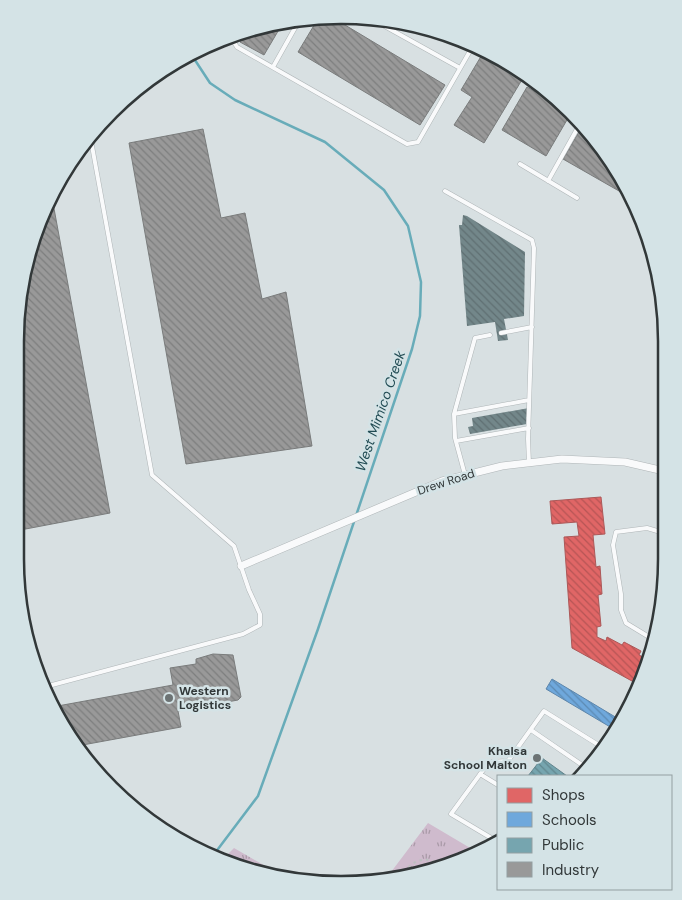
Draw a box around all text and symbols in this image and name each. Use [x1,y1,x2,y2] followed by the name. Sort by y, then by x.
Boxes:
[351,347,409,474] water label: West Mimico Creek
[415,465,477,499] street label: Drew Road
[179,683,231,713] place label: Western Logistics
[163,692,175,704] marker: Western Logistics
[444,743,527,773] place label: Khalsa School Malton
[531,752,543,764] marker: Khalsa School Malton
[497,775,672,890] legend
[542,785,585,805] text: Shops
[542,810,597,830] text: Schools
[542,835,584,855] text: Public
[542,860,600,880] text: Industry

